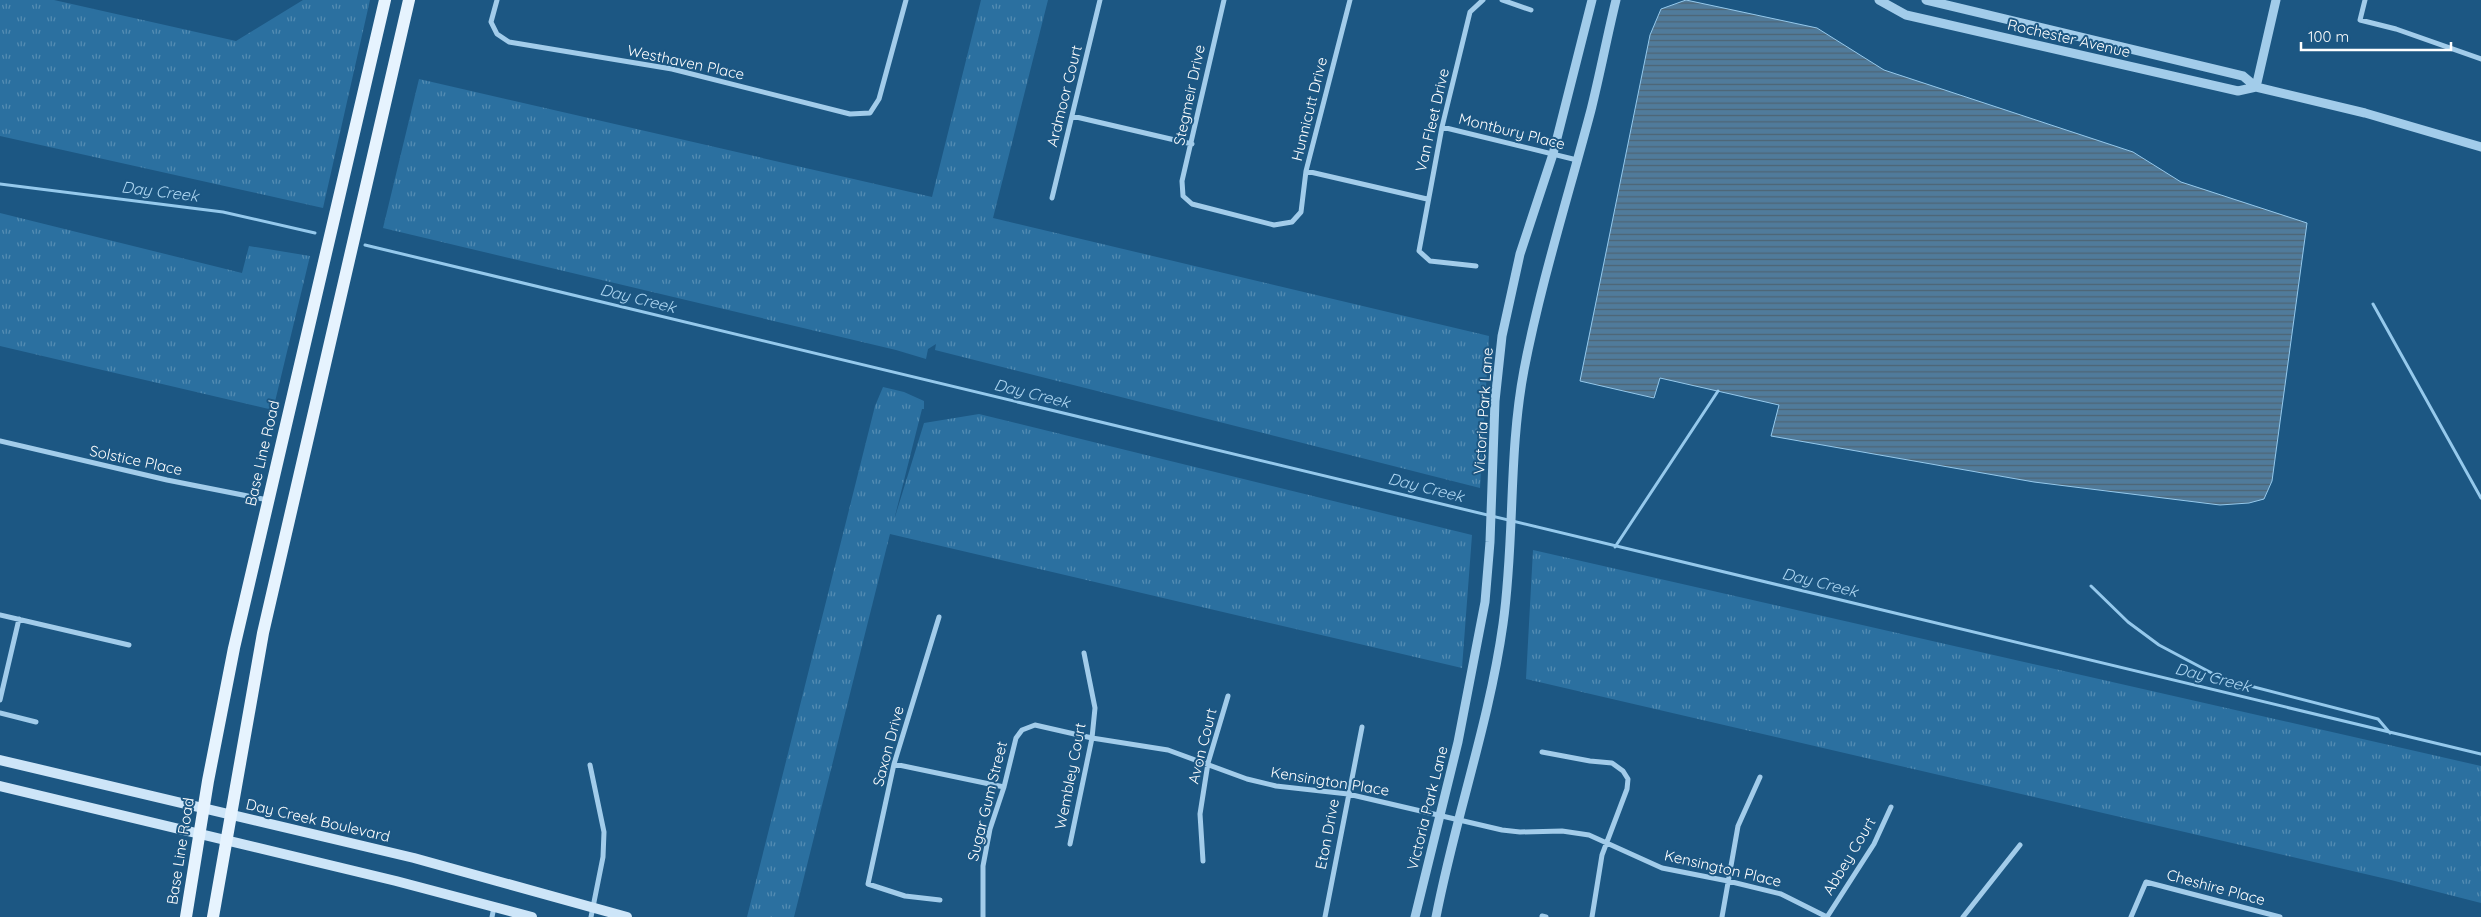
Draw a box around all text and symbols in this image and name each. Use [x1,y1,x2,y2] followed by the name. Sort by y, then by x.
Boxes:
[2006,15,2132,61] street label: Rochester Avenue
[2301,20,2451,52] scale bar
[2308,27,2349,46] text: 100 m
[626,40,746,84] street label: Westhaven Place
[1042,43,1086,149] street label: Ardmoor Court
[1169,43,1209,147] street label: Stegmeir Drive
[1287,55,1331,163] street label: Hunnicutt Drive
[1411,66,1453,174] street label: Van Fleet Drive
[1457,109,1567,153] street label: Montbury Place
[120,176,201,206] water label: Day Creek
[598,279,679,317] water label: Day Creek
[1469,347,1497,475] street label: Victoria Park Lane
[992,374,1073,412] water label: Day Creek
[241,398,283,508] street label: Base Line Road
[88,441,184,479] street label: Solstice Place
[1386,468,1467,506] water label: Day Creek
[1780,563,1861,601] water label: Day Creek
[2173,658,2254,696] water label: Day Creek
[868,704,908,788] street label: Saxon Drive
[1183,706,1221,786] street label: Avon Court
[1050,721,1090,831] street label: Wembley Court
[963,739,1011,863] street label: Sugar Gum Street
[1402,744,1452,872] street label: Victoria Park Lane
[1269,762,1391,800] street label: Kensington Place
[244,794,392,846] street label: Day Creek Boulevard
[162,796,198,906] street label: Base Line Road
[1311,797,1343,871] street label: Eton Drive
[1818,814,1880,898] street label: Abbey Court
[1662,845,1784,891] street label: Kensington Place
[2165,865,2267,909] street label: Cheshire Place

